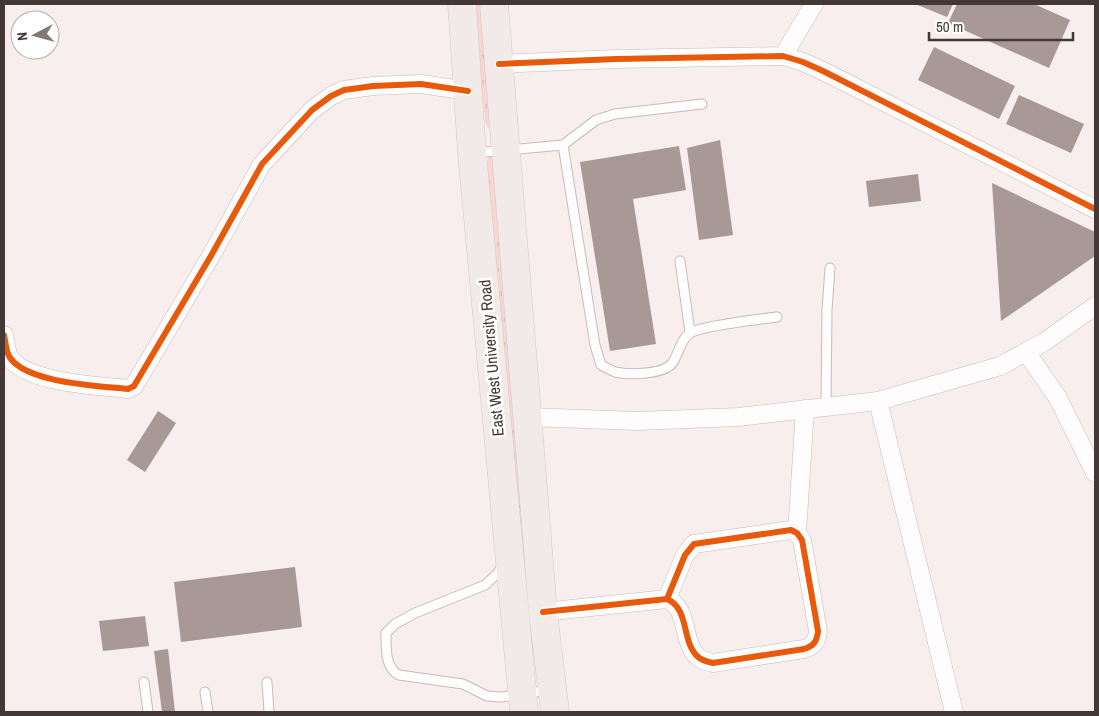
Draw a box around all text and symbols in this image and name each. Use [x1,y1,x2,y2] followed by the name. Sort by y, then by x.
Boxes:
[10,10,60,60] north arrow
[929,10,1073,42] scale bar
[936,16,963,37] text: 50 m
[13,31,31,41] text: N
[473,279,509,437] street label: East West University Road

